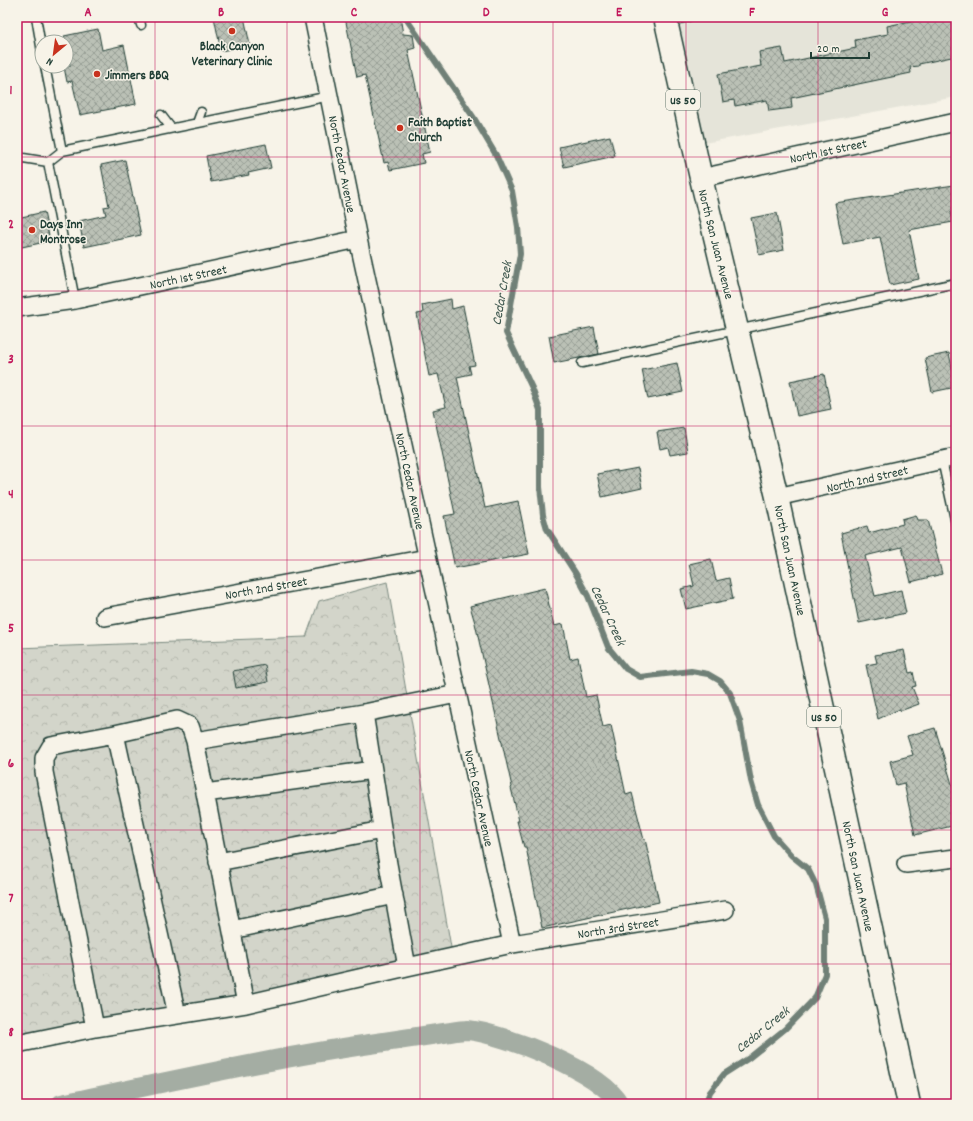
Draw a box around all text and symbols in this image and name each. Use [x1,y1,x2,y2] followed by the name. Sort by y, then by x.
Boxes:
[84,4,92,23] text: A
[218,4,224,23] text: B
[351,4,358,23] text: C
[483,4,490,23] text: D
[616,4,623,23] text: E
[749,4,755,23] text: F
[882,4,889,23] text: G
[227,26,237,36] marker: Black Canyon Veterinary Clinic
[34,34,74,74] north arrow
[811,34,869,60] scale bar
[192,38,272,72] place label: Black Canyon Veterinary Clinic
[817,41,840,58] text: 20 m
[43,52,56,69] text: N
[105,67,169,86] place label: Jimmers BBQ
[92,69,102,79] marker: Jimmers BBQ
[10,82,13,101] text: 1
[666,90,700,110] road number: US 50
[322,114,359,215] street label: North Cedar Avenue
[408,114,472,148] place label: Faith Baptist Church
[395,123,405,133] marker: Faith Baptist Church
[788,135,869,170] street label: North 1st Street
[692,188,737,302] street label: North San Juan Avenue
[8,216,14,235] text: 2
[40,216,86,250] place label: Days Inn Montrose
[27,225,37,235] marker: Days Inn Montrose
[487,258,519,327] water label: Cedar Creek
[148,261,229,296] street label: North 1st Street
[8,351,14,370] text: 3
[389,431,428,532] street label: North Cedar Avenue
[825,462,910,499] street label: North 2nd Street
[8,486,14,505] text: 4
[768,503,810,618] street label: North San Juan Avenue
[224,573,309,606] street label: North 2nd Street
[584,582,630,651] water label: Cedar Creek
[8,620,14,639] text: 5
[807,707,841,727] road number: US 50
[458,748,497,849] street label: North Cedar Avenue
[8,755,15,774] text: 6
[836,819,878,934] street label: North San Juan Avenue
[9,890,14,909] text: 7
[576,914,661,945] street label: North 3rd Street
[732,1002,796,1059] water label: Cedar Creek
[8,1024,14,1043] text: 8

